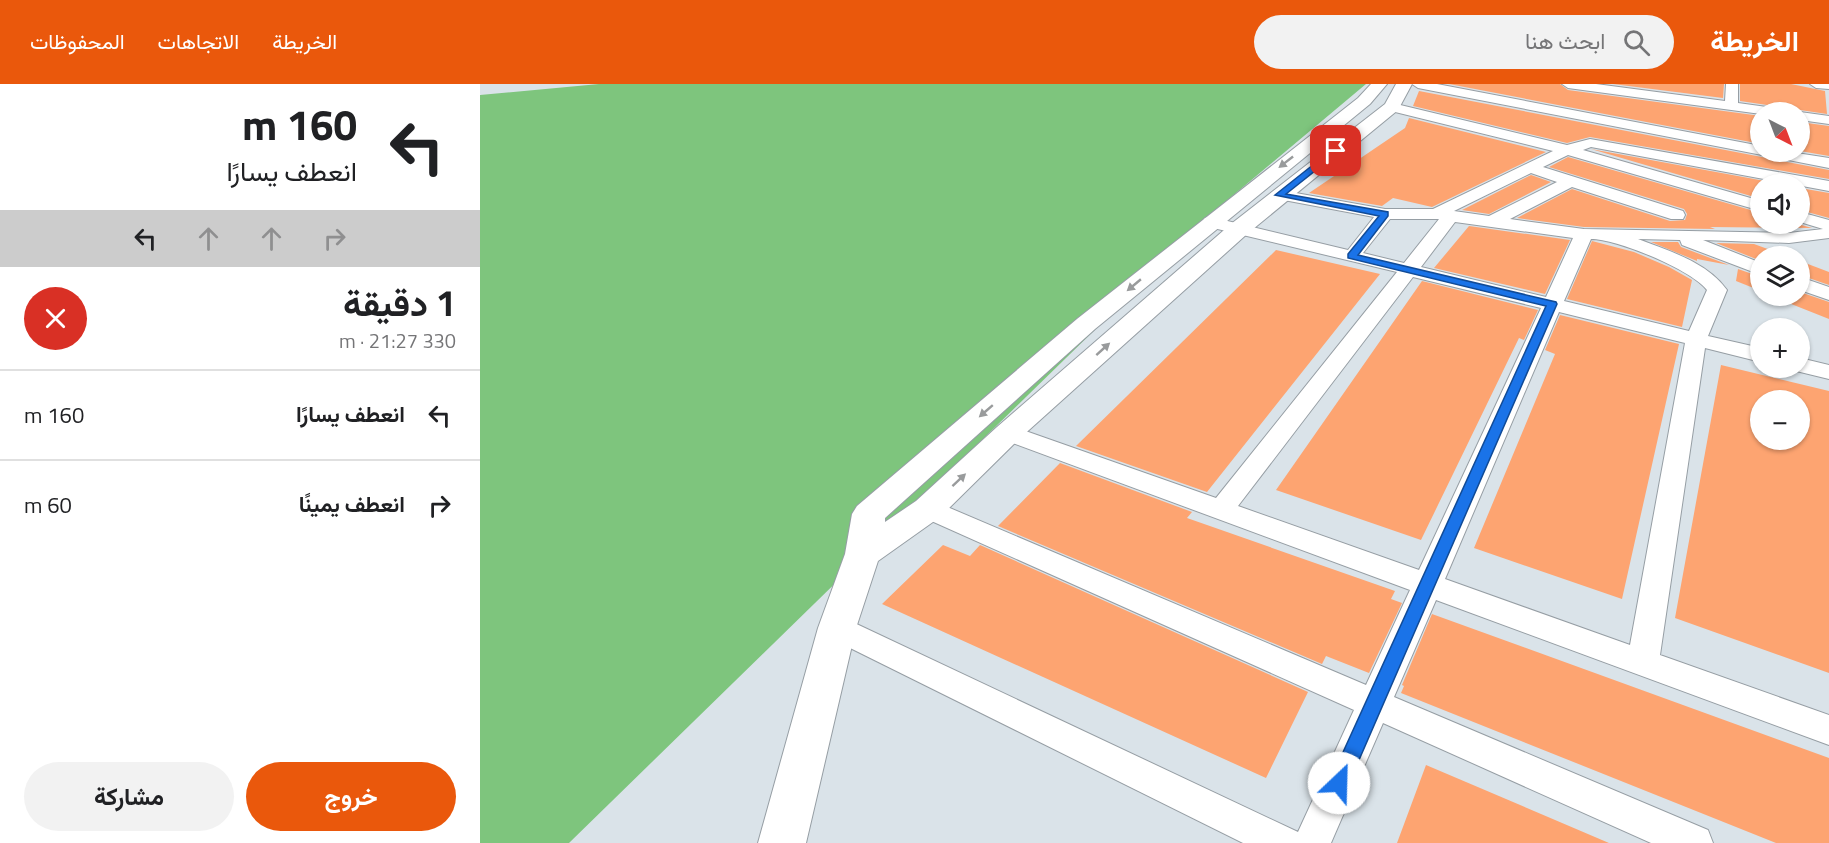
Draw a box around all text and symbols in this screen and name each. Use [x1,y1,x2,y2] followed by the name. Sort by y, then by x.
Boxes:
[1254,15,1674,69] search box
[1710,19,1799,62] text: الخريطة
[1525,24,1605,58] text: ابحث هنا
[30,25,125,57] text: المحفوظات
[158,25,239,57] text: الاتجاهات
[272,25,337,57] text: الخريطة
[1620,26,1653,59] icon: search
[242,92,357,156] text: 160 m
[1750,102,1810,162] north arrow
[1750,102,1810,450] map controls
[378,108,456,186] icon: left
[1310,125,1361,176] pin
[1319,134,1352,167] icon: arrive
[226,150,357,191] text: انعطف يسارًا
[1278,156,1294,169] one-way arrow
[1750,174,1810,234] button: sound
[129,222,162,255] icon: left
[192,222,225,255] icon: ahead
[255,222,288,255] icon: ahead
[318,222,351,255] icon: right
[1750,246,1810,306] button: layers
[343,275,456,330] text: 1 دقيقة
[1126,278,1142,291] one-way arrow
[24,287,87,350] button: close
[1750,318,1810,378] button: +
[339,325,456,356] text: 330 m · 21:27
[1095,343,1110,356] one-way arrow
[1750,390,1810,450] button: −
[296,397,405,431] text: انعطف يسارًا
[24,398,84,432] text: 160 m
[423,399,456,432] icon: left
[978,405,994,418] one-way arrow
[951,473,966,487] one-way arrow
[299,487,405,521] text: انعطف يمينًا
[24,488,72,522] text: 60 m
[423,489,456,522] icon: right
[1307,751,1371,815] position arrow
[24,762,234,831] button: مشاركة
[246,762,456,831] button: خروج

